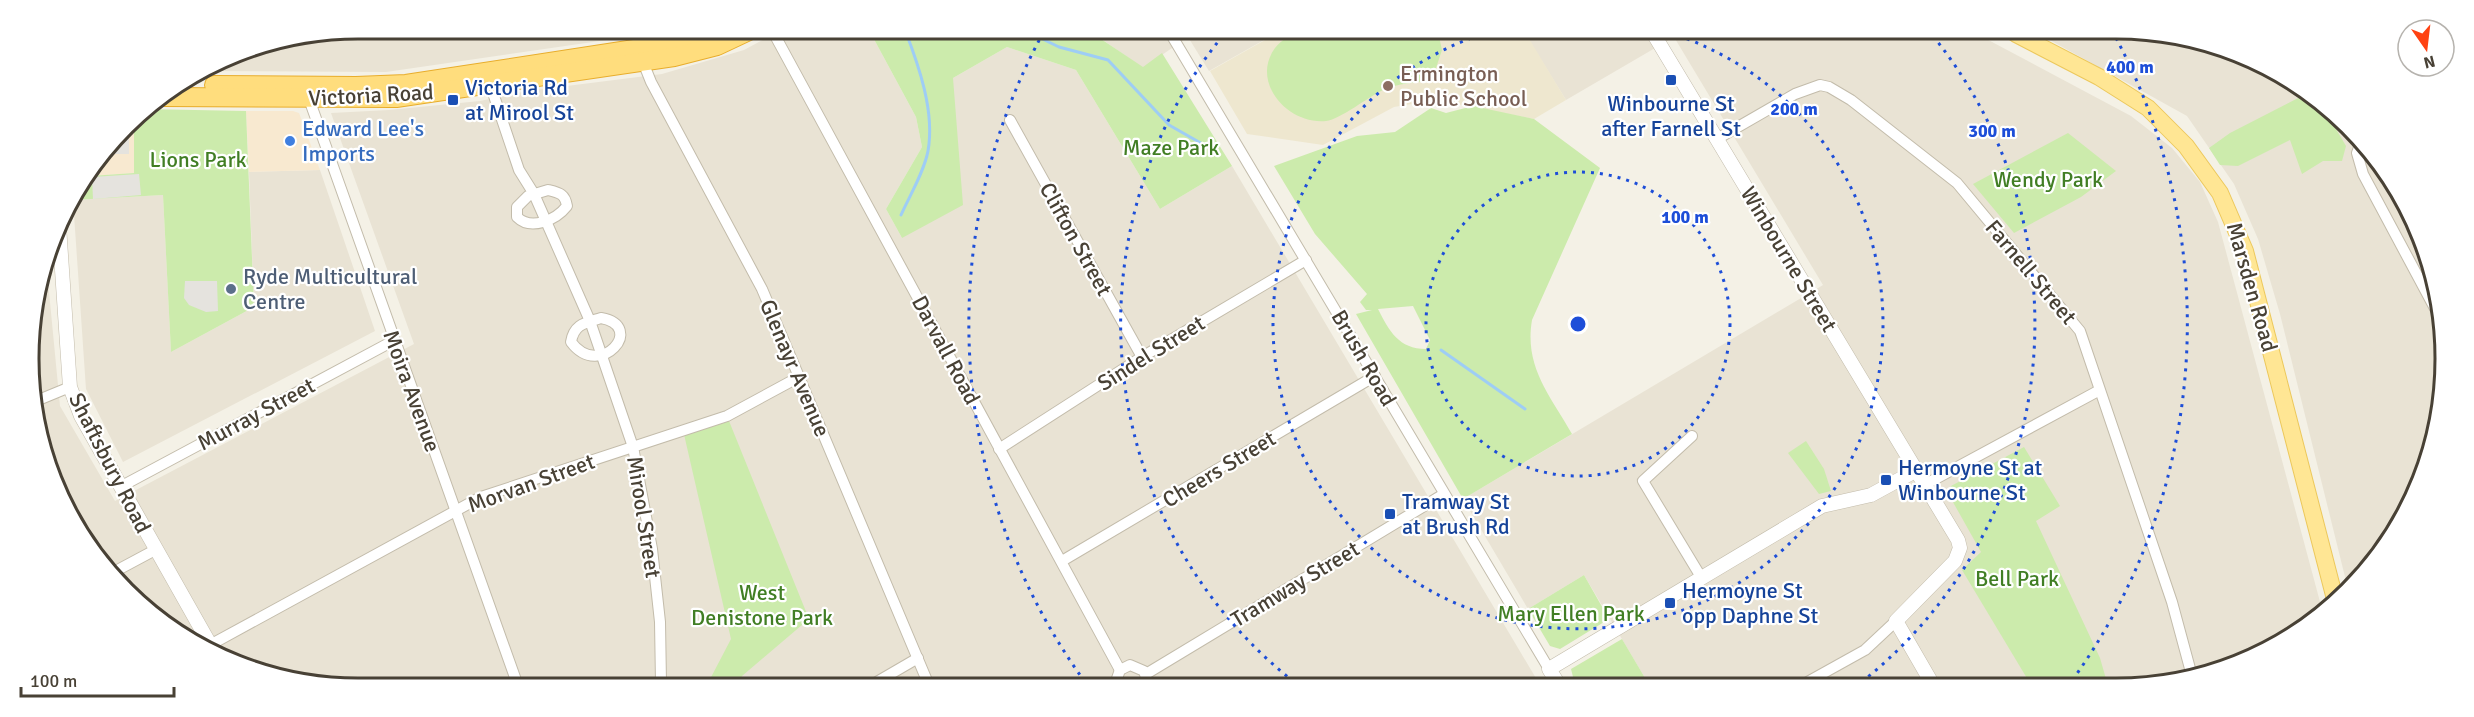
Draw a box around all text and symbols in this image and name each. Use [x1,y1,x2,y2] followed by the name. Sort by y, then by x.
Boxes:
[2396,18,2456,78] north arrow
[2422,51,2437,73] text: N
[2106,56,2154,78] text: 400 m
[1400,60,1527,112] place label: Ermington Public School
[1664,73,1678,87] marker: Winbourne St after Farnell St
[465,74,574,126] place label: Victoria Rd at Mirool St
[308,78,434,112] street label: Victoria Road
[1381,79,1395,93] marker: Ermington Public School
[1601,90,1741,142] place label: Winbourne St after Farnell St
[446,93,460,107] marker: Victoria Rd at Mirool St
[1770,98,1818,120] text: 200 m
[302,115,424,167] place label: Edward Lee's Imports
[1968,120,2016,142] text: 300 m
[283,134,297,148] marker: Edward Lee's Imports
[1123,134,1219,161] park label: Maze Park
[149,146,247,173] park label: Lions Park
[1993,166,2103,193] park label: Wendy Park
[1034,178,1118,301] street label: Clifton Street
[1735,181,1843,337] street label: Winbourne Street
[1661,206,1709,228] text: 100 m
[1980,214,2083,330] street label: Farnell Street
[2221,219,2283,355] street label: Marsden Road
[243,263,417,315] place label: Ryde Multicultural Centre
[224,282,238,296] marker: Ryde Multicultural Centre
[906,291,986,409] street label: Darvall Road
[754,295,836,441] street label: Glenayr Avenue
[1326,305,1402,411] street label: Brush Road
[1092,309,1210,397] street label: Sindel Street
[1568,314,1588,334] centre of rings
[377,326,447,456] street label: Moira Avenue
[193,372,320,456] street label: Murray Street
[63,388,157,538] street label: Shaftsbury Road
[1158,425,1281,513] street label: Cheers Street
[464,447,598,518] street label: Morvan Street
[621,454,667,580] street label: Mirool Street
[1898,454,2042,506] place label: Hermoyne St at Winbourne St
[1879,473,1893,487] marker: Hermoyne St at Winbourne St
[1402,488,1510,540] place label: Tramway St at Brush Rd
[1383,507,1397,521] marker: Tramway St at Brush Rd
[1226,535,1364,633] street label: Tramway Street
[1975,565,2059,592] park label: Bell Park
[1682,577,1819,629] place label: Hermoyne St opp Daphne St
[691,579,833,631] park label: West Denistone Park
[1663,596,1677,610] marker: Hermoyne St opp Daphne St
[1497,600,1645,627] park label: Mary Ellen Park
[21,660,174,698] scale bar
[30,670,77,692] text: 100 m

